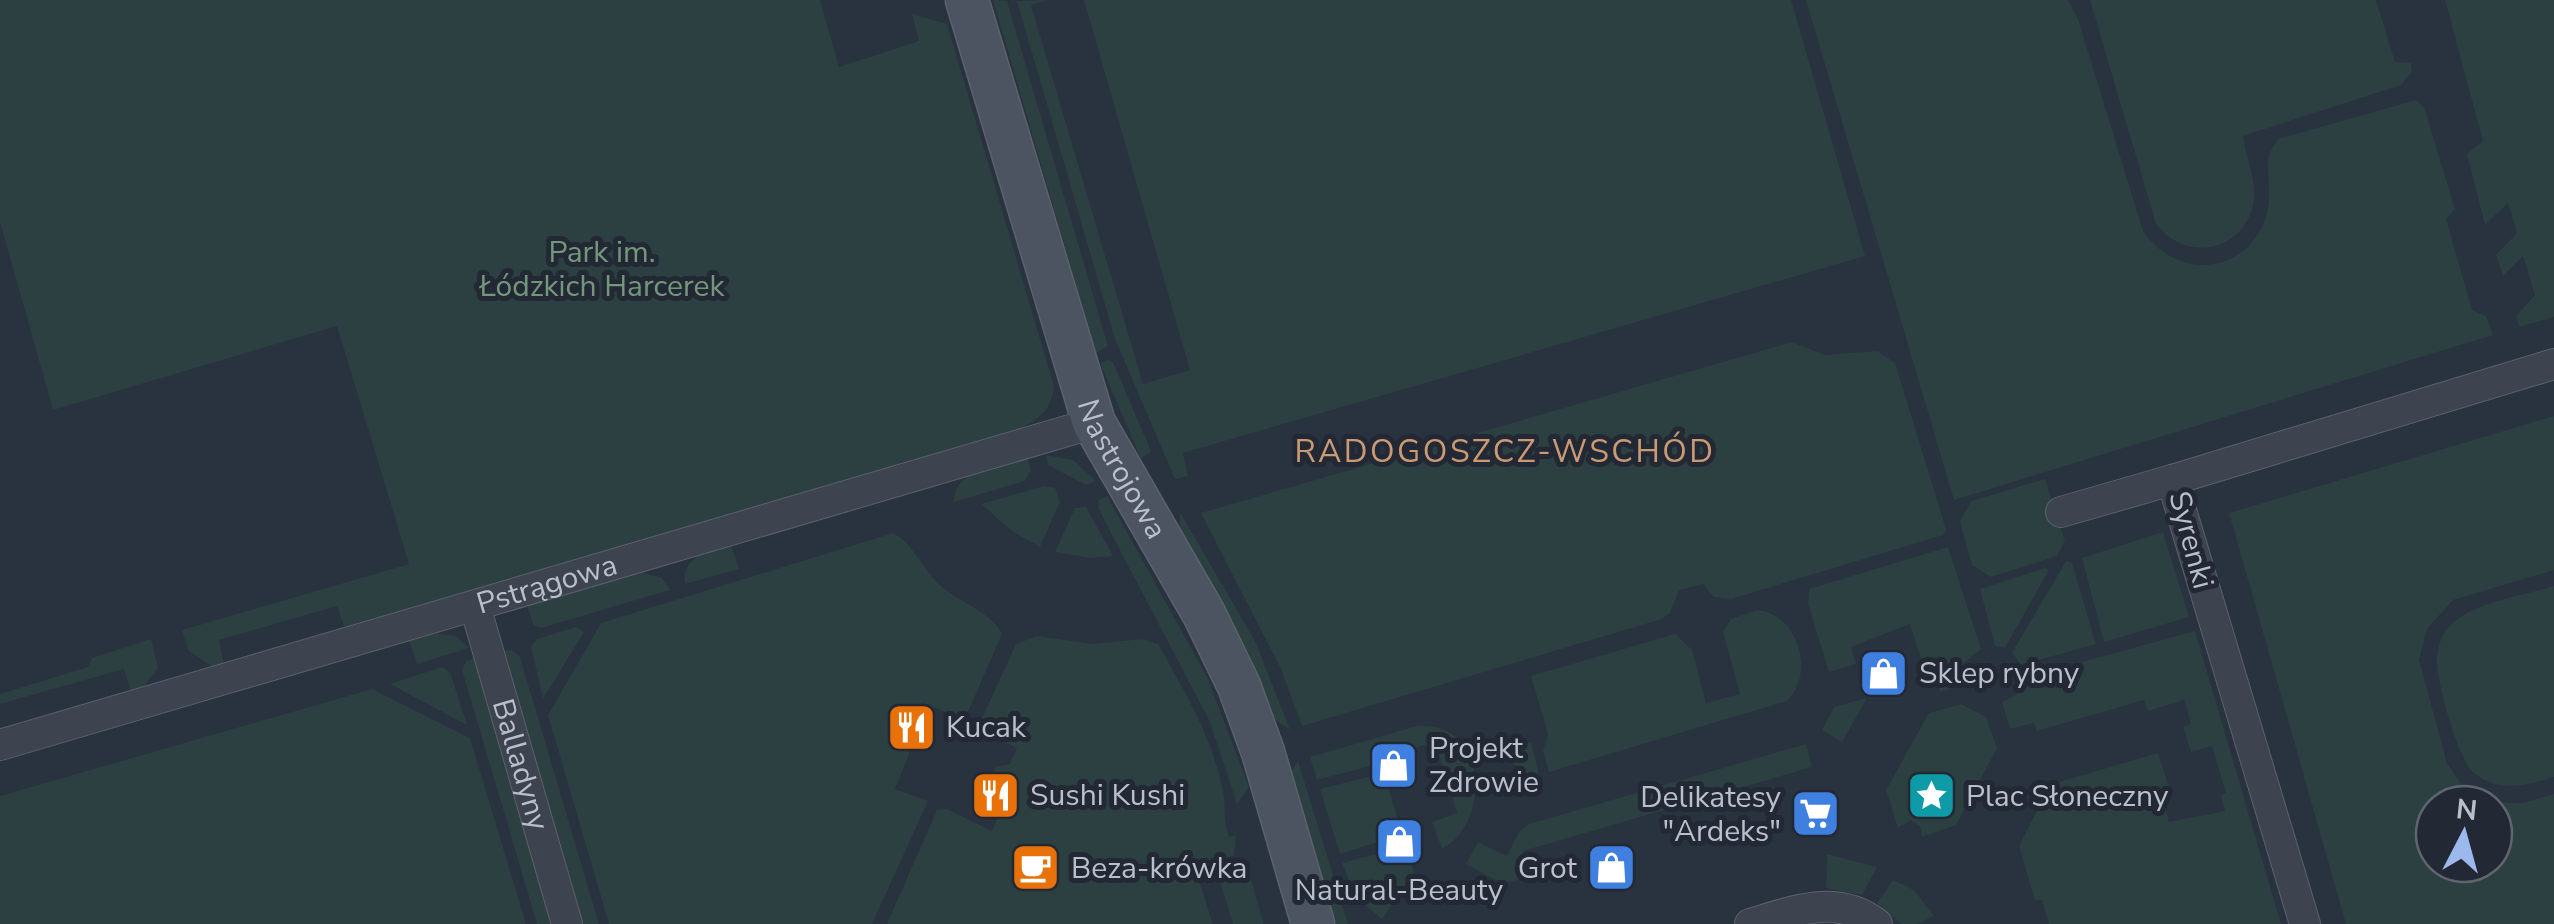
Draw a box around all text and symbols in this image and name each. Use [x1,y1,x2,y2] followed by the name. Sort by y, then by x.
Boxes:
[478,232,726,307] park label: Park im. Łódzkich Harcerek
[1067,394,1177,546] street label: Nastrojowa
[1294,430,1716,473] district label: RADOGOSZCZ-WSCHÓD
[2158,487,2224,593] street label: Syrenki
[472,544,622,624] street label: Pstrągowa
[1858,647,1910,699] shop icon: Sklep rybny
[1919,653,2080,694] place label: Sklep rybny
[482,694,559,836] street label: Balladyny
[885,701,937,753] restaurant icon: Kucak
[946,707,1027,748] place label: Kucak
[1429,728,1539,803] place label: Projekt Zdrowie
[1368,739,1420,791] shop icon: Projekt Zdrowie
[969,769,1021,821] restaurant icon: Sushi Kushi
[1905,770,1957,822] place icon: Plac Słoneczny
[1030,775,1185,816] place label: Sushi Kushi
[1966,776,2169,817] place label: Plac Słoneczny
[1640,777,1782,852] place label: Delikatesy "Ardeks"
[2414,784,2514,884] north arrow
[1790,788,1842,840] supermarket icon: Delikatesy "Ardeks"
[2454,790,2479,830] text: N
[1373,815,1425,867] shop icon: Natural-Beauty
[1010,842,1062,894] cafe icon: Beza-krówka
[1586,842,1638,894] shop icon: Grot
[1071,848,1248,889] place label: Beza-krówka
[1518,848,1577,889] place label: Grot
[1295,870,1504,911] place label: Natural-Beauty

